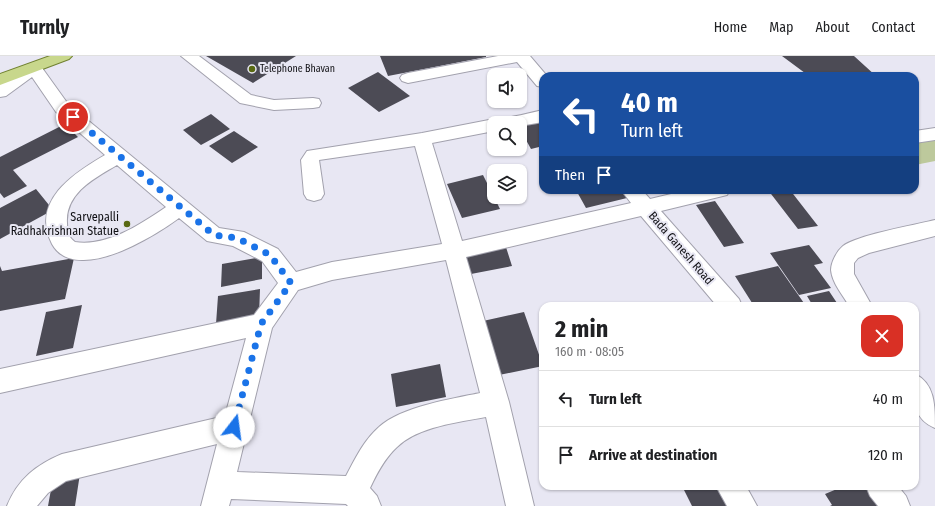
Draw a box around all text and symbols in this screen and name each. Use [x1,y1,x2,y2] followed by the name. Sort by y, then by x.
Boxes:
[20,16,69,39] text: Turnly
[714,19,747,36] text: Home
[769,19,793,36] text: Map
[815,19,850,36] text: About
[872,19,915,36] text: Contact
[260,63,335,75] place label: Telephone Bhavan
[247,64,257,74] marker: Telephone Bhavan
[487,68,527,204] map controls
[487,68,527,108] button: sound
[621,86,678,119] text: 40 m
[555,88,607,140] icon: left
[56,100,90,134] pin
[62,106,84,128] icon: arrive
[487,116,527,156] button: search
[621,120,683,142] text: Turn left
[487,164,527,204] button: layers
[593,164,615,186] icon: arrive
[555,166,585,184] text: Then
[646,209,716,287] street label: Bada Ganesh Road
[11,210,119,238] place label: Sarvepalli Radhakrishnan Statue
[122,219,132,229] marker: Sarvepalli Radhakrishnan Statue
[555,315,608,343] text: 2 min
[861,315,903,357] button: close
[555,344,624,359] text: 160 m · 08:05
[555,388,577,410] icon: left
[589,390,642,408] text: Turn left
[873,390,903,408] text: 40 m
[213,406,255,448] position arrow
[555,444,577,466] icon: arrive
[589,446,717,464] text: Arrive at destination
[868,446,903,464] text: 120 m

